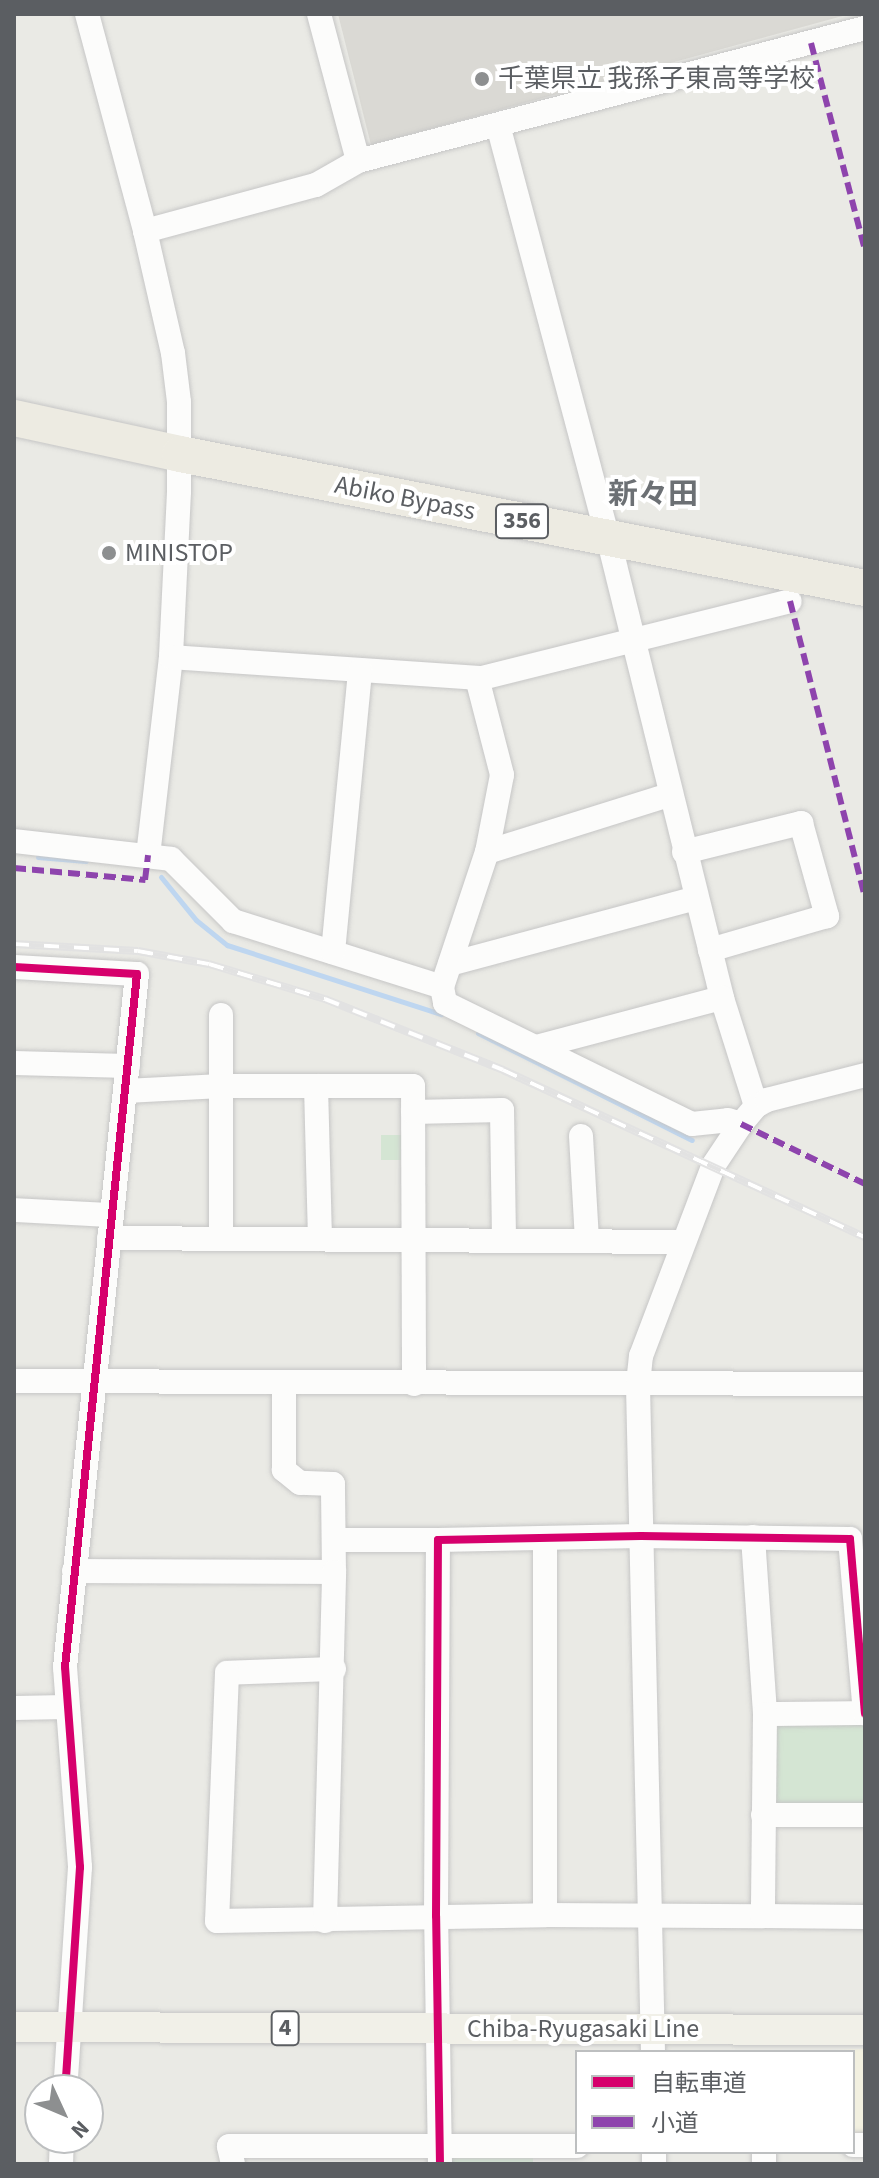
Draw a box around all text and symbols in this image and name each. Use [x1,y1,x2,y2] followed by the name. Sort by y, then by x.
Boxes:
[498,63,815,95] place label: 千葉県立 我孫子東高等学校
[473,70,491,88] marker: 千葉県立 我孫子東高等学校
[332,469,478,527] street label: Abiko Bypass
[608,477,698,513] district label: 新々田
[494,501,550,541] road number: 356
[125,537,233,569] place label: MINISTOP
[100,544,118,562] marker: MINISTOP
[269,2008,301,2048] road number: 4
[467,2013,699,2045] street label: Chiba-Ryugasaki Line
[575,2050,855,2154] legend
[651,2066,747,2101] text: 自転車道
[24,2074,104,2154] north arrow
[651,2106,699,2141] text: 小道
[63,2113,96,2146] text: N

